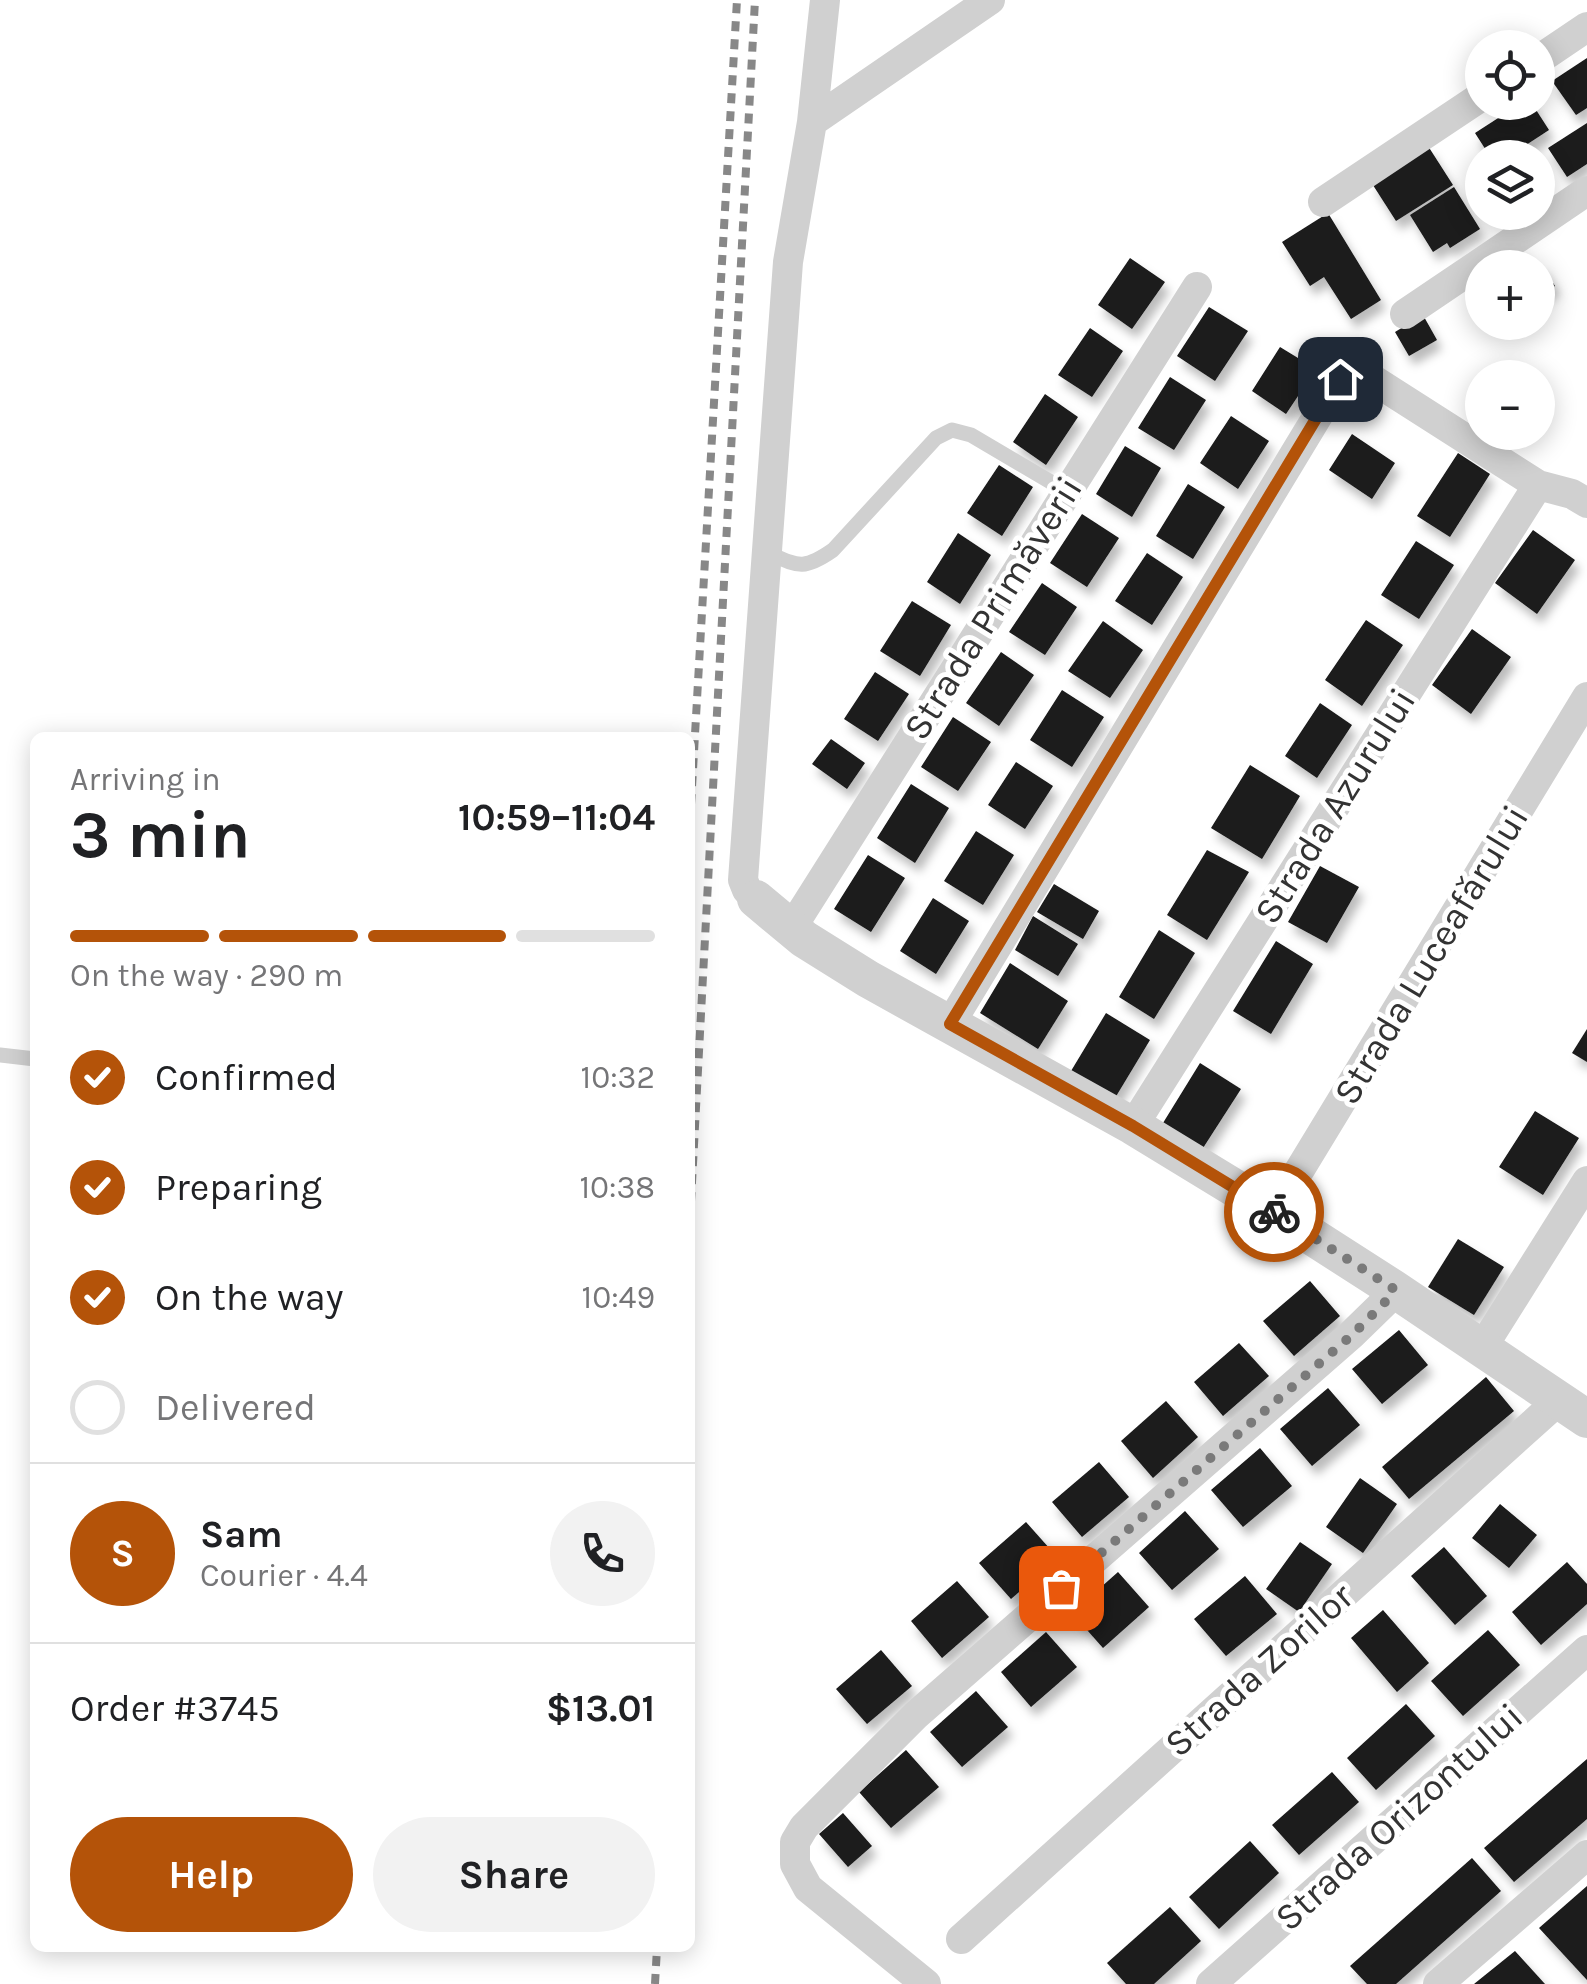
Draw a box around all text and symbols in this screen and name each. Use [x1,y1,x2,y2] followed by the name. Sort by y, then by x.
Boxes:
[1465,30,1555,450] map controls
[1465,30,1555,120] button: locate
[1465,140,1555,230] button: layers
[1465,250,1555,340] button: +
[1298,337,1383,422] pin
[1313,352,1368,407] icon: home
[1465,360,1555,450] button: −
[894,468,1092,748] street label: Strada Primăverii
[1245,680,1425,932] street label: Strada Azurului
[70,761,221,798] text: Arriving in
[458,795,655,840] text: 10:59–11:04
[70,797,250,873] text: 3 min
[1324,797,1538,1113] street label: Strada Luceafǎrului
[70,957,343,994] text: On the way · 290 m
[70,1050,125,1105] icon: check
[155,1055,338,1100] text: Confirmed
[581,1059,655,1096] text: 10:32
[70,1160,125,1215] icon: check
[1224,1162,1324,1262] courier
[155,1165,322,1210] text: Preparing
[579,1169,655,1206] text: 10:38
[1247,1185,1302,1240] icon: bike
[70,1270,125,1325] icon: check
[155,1275,343,1320] text: On the way
[582,1279,655,1316] text: 10:49
[155,1385,316,1430] text: Delivered
[550,1501,655,1606] button: phone
[200,1512,283,1557] text: Sam
[110,1531,135,1576] text: S
[1019,1546,1104,1631] pin
[200,1557,368,1594] text: Courier · 4.4
[1034,1561,1089,1616] icon: bag
[1156,1574,1363,1766] street label: Strada Zorilor
[70,1686,280,1731] text: Order #3745
[546,1686,655,1731] text: $13.01
[1266,1694,1532,1940] street label: Strada Orizontului
[70,1817,353,1932] button: Help
[373,1817,655,1932] button: Share

